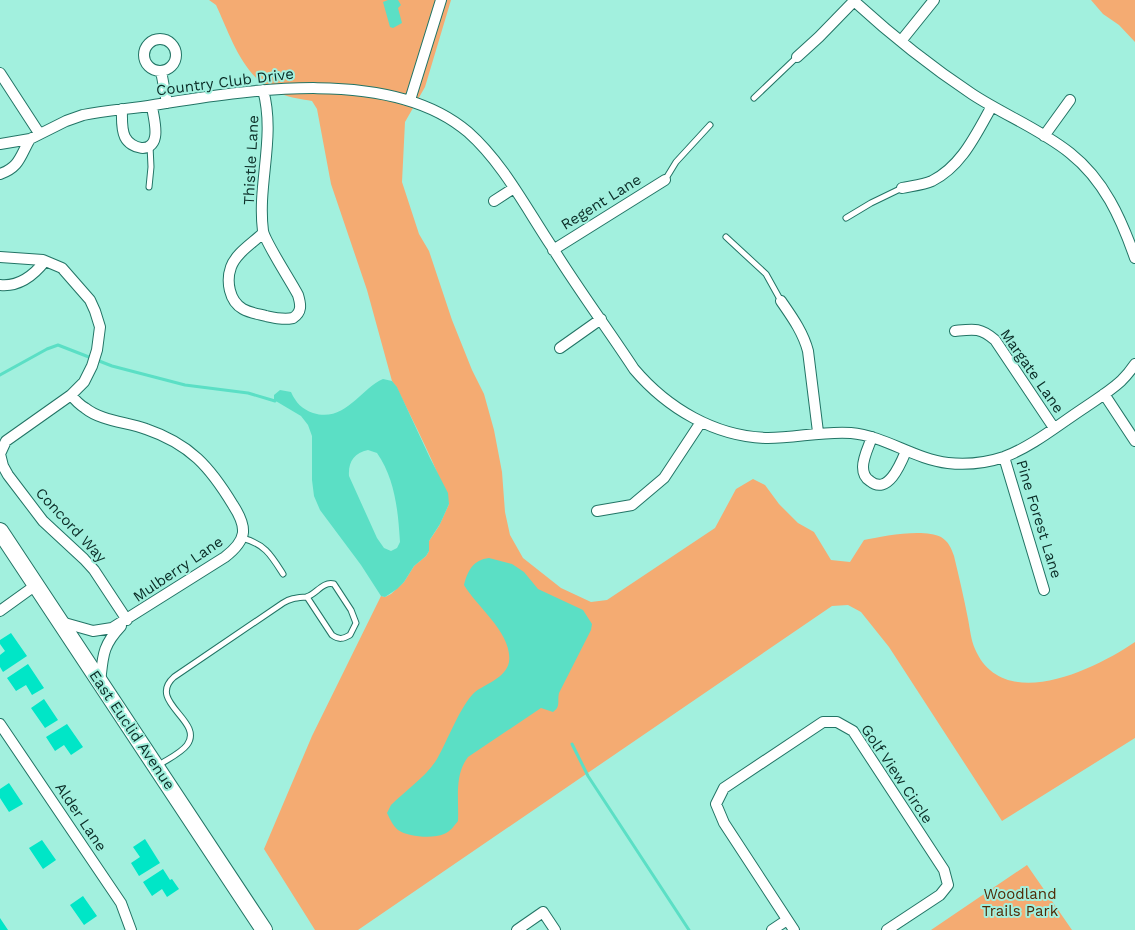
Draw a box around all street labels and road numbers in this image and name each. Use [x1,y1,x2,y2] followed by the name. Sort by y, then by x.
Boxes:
[155,65,295,99] street label: Country Club Drive
[240,115,262,205] street label: Thistle Lane
[558,170,644,234] street label: Regent Lane
[996,325,1068,417] street label: Margate Lane
[1012,458,1066,580] street label: Pine Forest Lane
[32,484,110,566] street label: Concord Way
[130,532,226,606] street label: Mulberry Lane
[85,667,179,793] street label: East Euclid Avenue
[857,721,937,827] street label: Golf View Circle
[51,779,111,855] street label: Alder Lane

